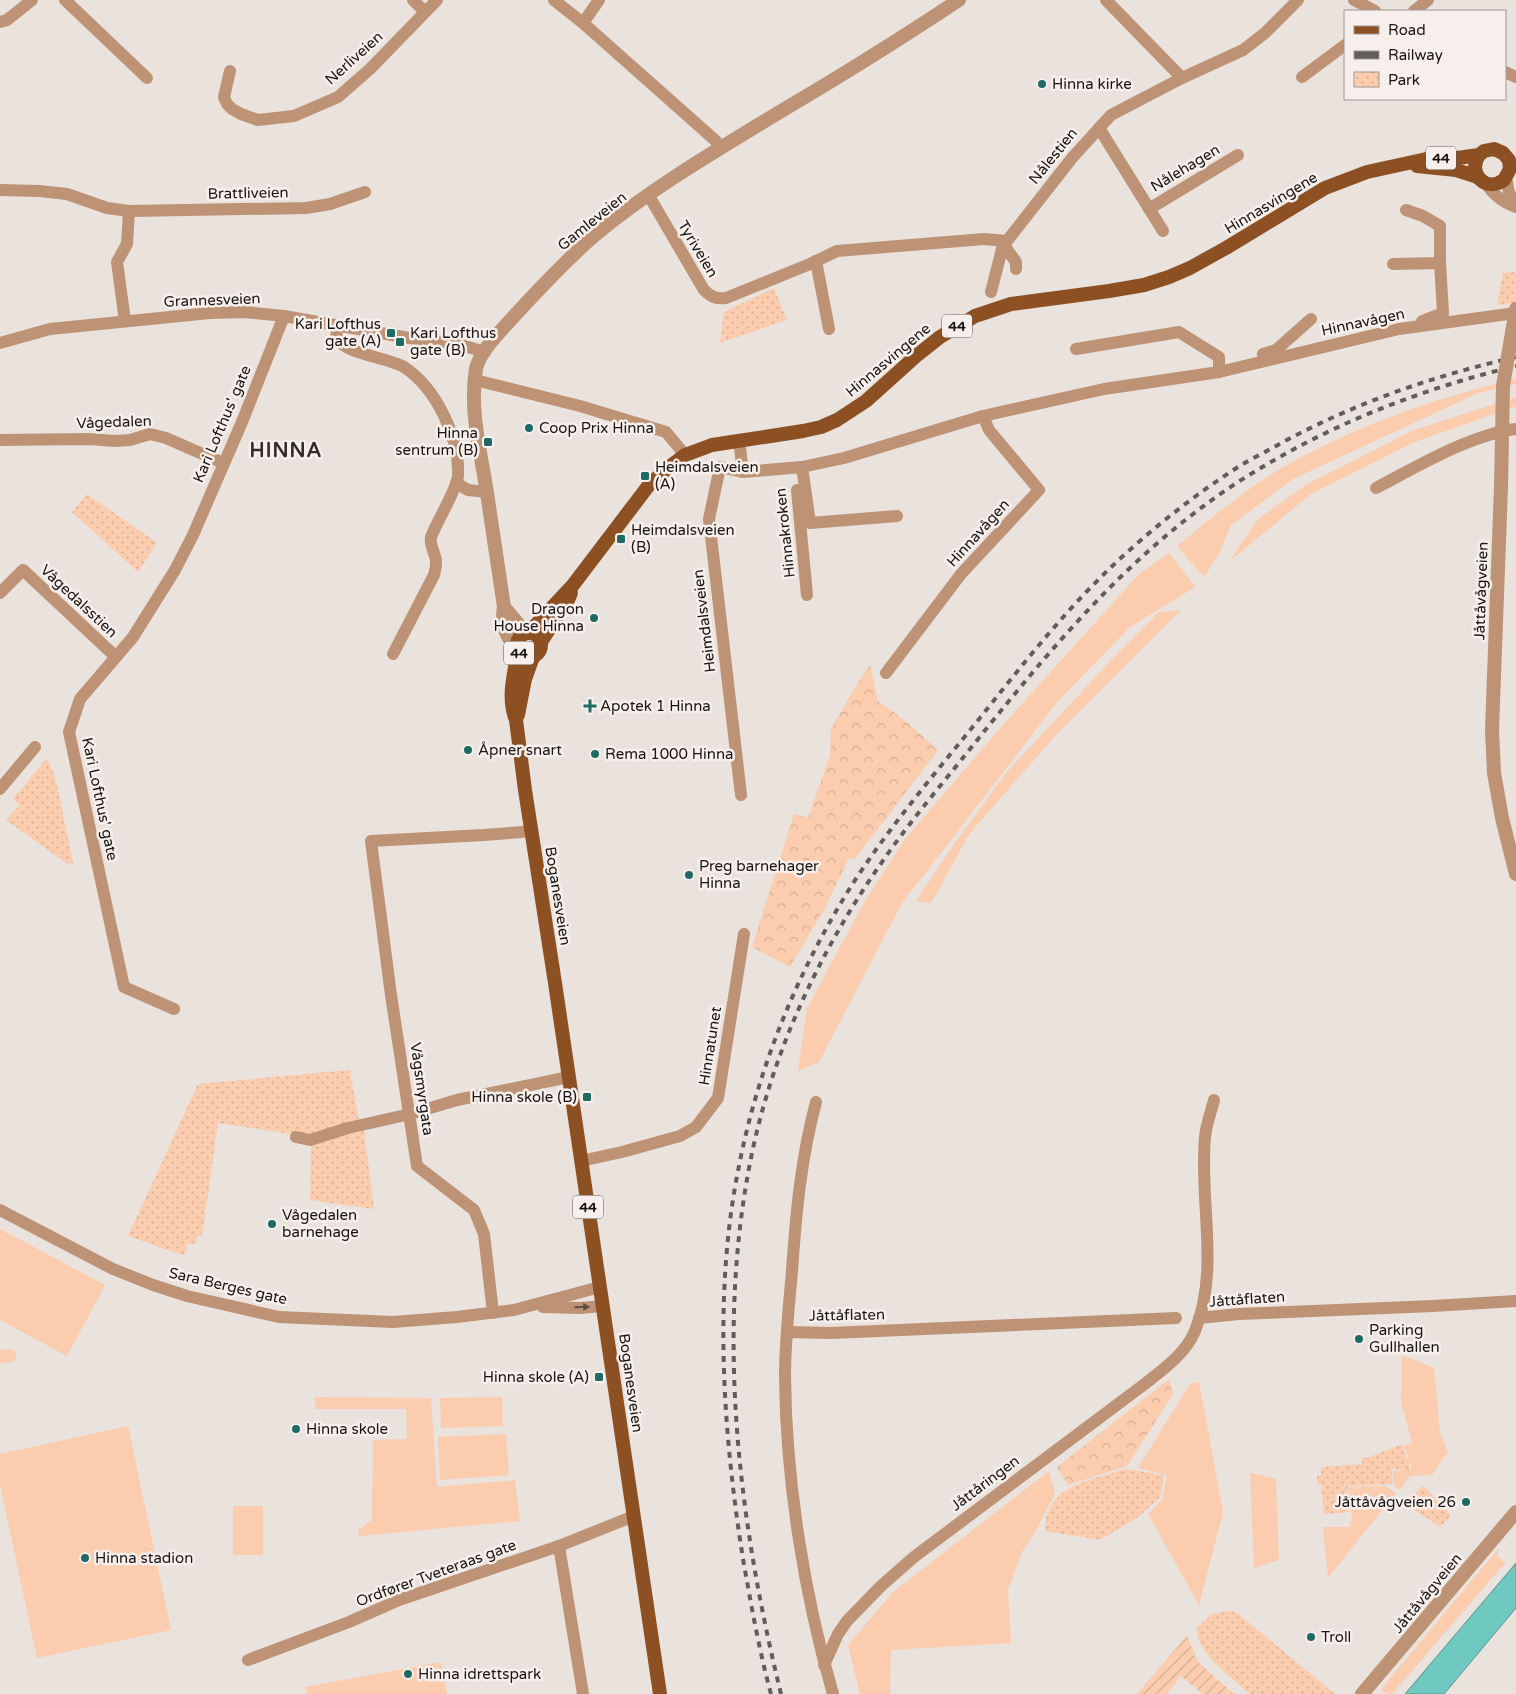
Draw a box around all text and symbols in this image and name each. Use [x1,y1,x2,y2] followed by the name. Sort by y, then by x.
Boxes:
[1344,10,1506,100] legend
[1388,21,1426,39] text: Road
[322,27,386,89] street label: Nerliveien
[1388,46,1443,64] text: Railway
[1388,71,1420,89] text: Park
[1052,75,1132,93] place label: Hinna kirke
[1036,78,1048,90] marker: Hinna kirke
[1025,124,1081,188] street label: Nålestien
[1147,140,1223,196] street label: Nålehagen
[1426,146,1456,170] road number: 44
[1221,168,1321,238] street label: Hinnasvingene
[207,183,289,203] street label: Brattliveien
[554,188,630,254] street label: Gamleveien
[674,217,722,281] street label: Tyriveien
[163,289,261,311] street label: Grannesveien
[1320,304,1406,340] street label: Hinnavågen
[942,314,972,338] road number: 44
[295,315,381,350] place label: Kari Lofthus gate (A)
[842,319,934,401] street label: Hinnasvingene
[410,324,496,359] place label: Kari Lofthus gate (B)
[385,327,397,339] marker: Kari Lofthus gate (A)
[394,336,406,348] marker: Kari Lofthus gate (B)
[189,363,255,485] street label: Kari Lofthus' gate
[76,412,152,432] street label: Vågedalen
[539,419,654,437] place label: Coop Prix Hinna
[523,422,535,434] marker: Coop Prix Hinna
[395,424,478,459] place label: Hinna sentrum (B)
[482,436,494,448] marker: Hinna sentrum (B)
[250,439,322,463] district label: HINNA
[655,458,759,493] place label: Heimdalsveien (A)
[639,470,651,482] marker: Heimdalsveien (A)
[771,487,799,579] street label: Hinnakroken
[943,495,1013,571] street label: Hinnavågen
[631,521,735,556] place label: Heimdalsveien (B)
[615,533,627,545] marker: Heimdalsveien (B)
[1470,541,1492,641] street label: Jåttåvågveien
[37,561,121,641] street label: Vågedalsstien
[689,569,719,673] street label: Heimdalsveien
[493,600,584,635] place label: Dragon House Hinna
[588,612,600,624] marker: Dragon House Hinna
[504,641,534,664] road number: 44
[600,697,711,715] place label: Apotek 1 Hinna
[584,700,596,712] marker: Apotek 1 Hinna
[78,736,122,862] street label: Kari Lofthus' gate
[478,741,562,759] place label: Åpner snart
[462,744,474,756] marker: Åpner snart
[605,745,733,763] place label: Rema 1000 Hinna
[589,748,601,760] marker: Rema 1000 Hinna
[541,845,575,947] street label: Boganesveien
[699,857,819,892] place label: Preg barnehager Hinna
[683,869,695,881] marker: Preg barnehager Hinna
[695,1005,725,1087] street label: Hinnatunet
[407,1041,437,1137] street label: Vågsmyrgata
[471,1088,577,1106] place label: Hinna skole (B)
[581,1091,593,1103] marker: Hinna skole (B)
[573,1196,603,1218] road number: 44
[282,1206,359,1241] place label: Vågedalen barnehage
[266,1218,278,1230] marker: Vågedalen barnehage
[167,1264,289,1308] street label: Sara Berges gate
[1208,1287,1286,1311] street label: Jåttåflaten
[574,1303,590,1311] one-way arrow
[809,1305,885,1325] street label: Jåttåflaten
[1369,1321,1440,1356] place label: Parking Gullhallen
[615,1332,647,1434] street label: Boganesveien
[1353,1333,1365,1345] marker: Parking Gullhallen
[483,1368,589,1386] place label: Hinna skole (A)
[593,1371,605,1383] marker: Hinna skole (A)
[306,1420,388,1438] place label: Hinna skole
[290,1423,302,1435] marker: Hinna skole
[947,1451,1023,1515] street label: Jåttåringen
[1335,1493,1456,1511] place label: Jåttåvågveien 26
[1460,1496,1472,1508] marker: Jåttåvågveien 26
[353,1536,519,1610] street label: Ordfører Tveteraas gate
[95,1549,193,1567] place label: Hinna stadion
[1388,1550,1466,1636] street label: Jåttåvågveien
[79,1552,91,1564] marker: Hinna stadion
[1321,1628,1351,1646] place label: Troll
[1305,1631,1317,1643] marker: Troll
[418,1665,541,1683] place label: Hinna idrettspark
[402,1668,414,1680] marker: Hinna idrettspark

